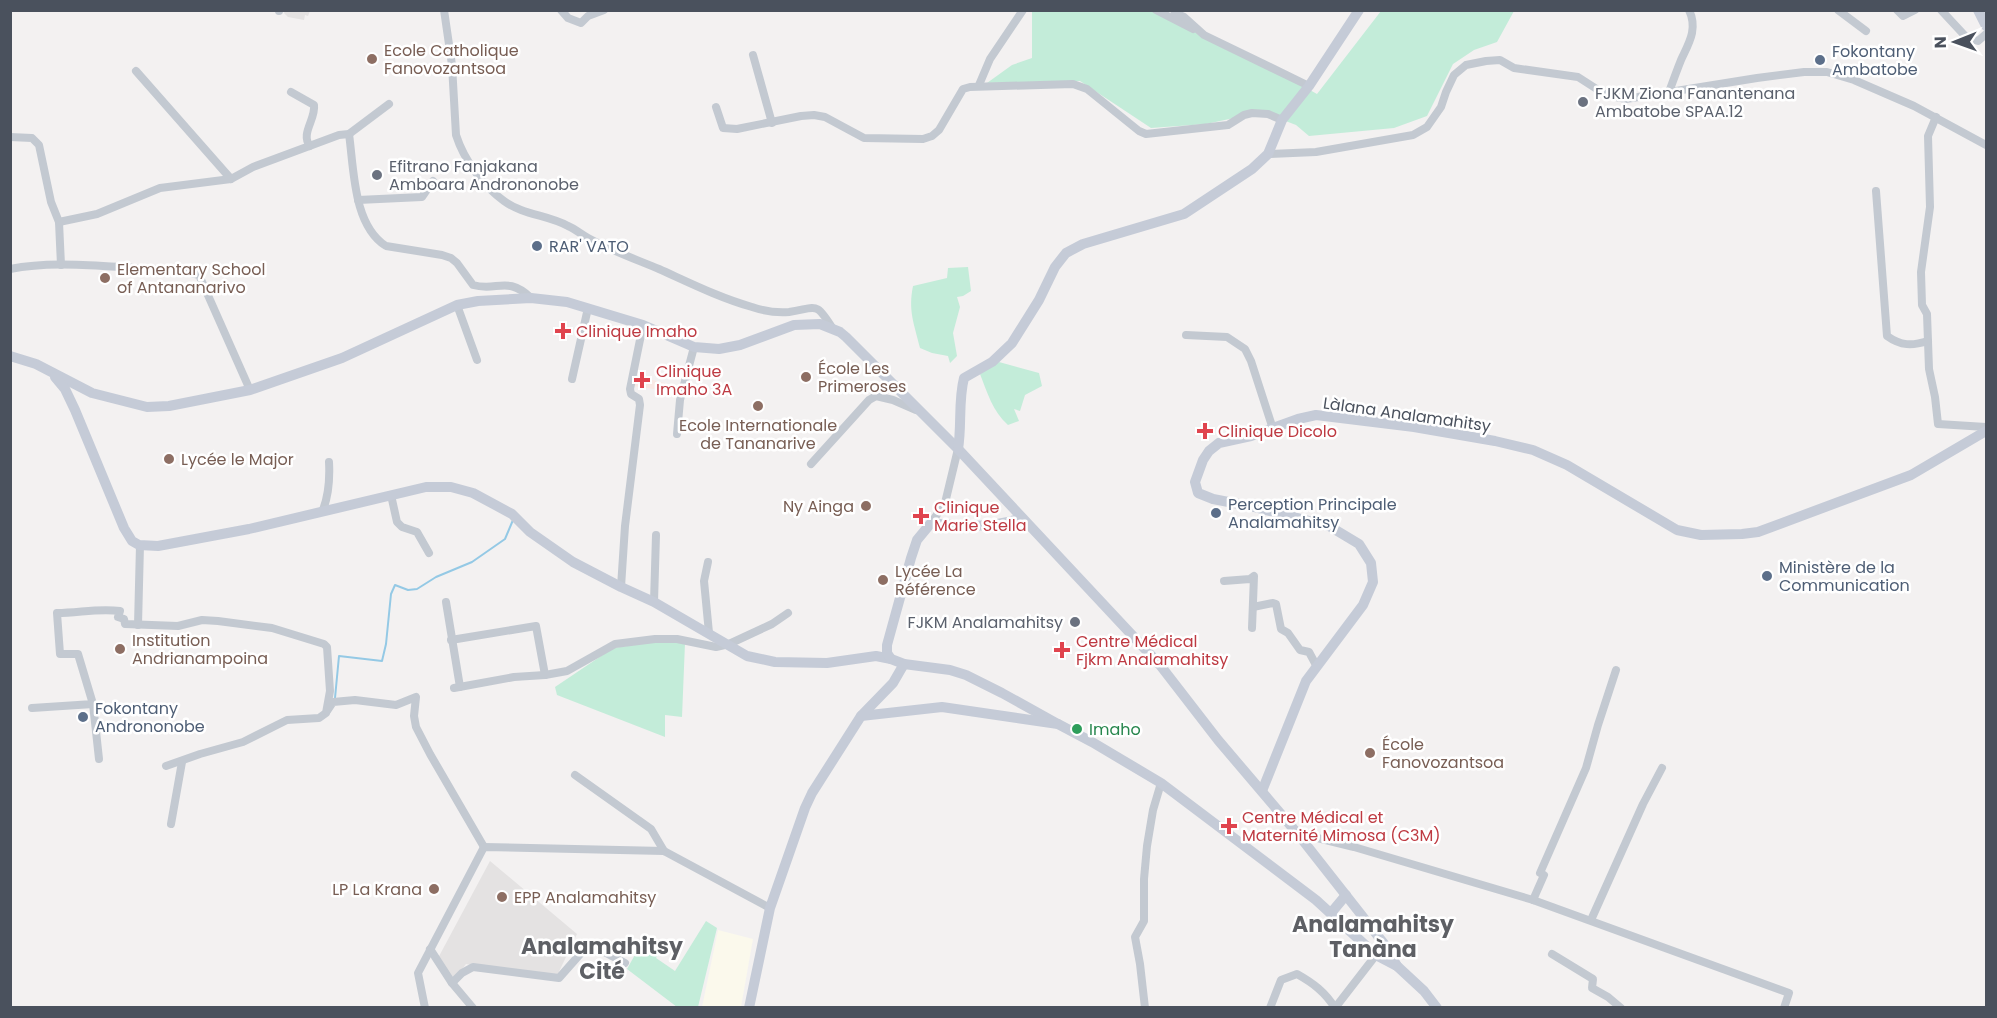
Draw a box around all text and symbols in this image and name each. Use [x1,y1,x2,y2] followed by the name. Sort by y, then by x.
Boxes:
[1925,12,1985,72] north arrow
[1929,36,1952,48] text: N
[384,39,519,80] place label: Ecole Catholique Fanovozantsoa
[1832,40,1918,81] place label: Fokontany Ambatobe
[365,52,379,66] marker: Ecole Catholique Fanovozantsoa
[1813,53,1827,67] marker: Fokontany Ambatobe
[1595,82,1795,123] place label: FJKM Ziona Fanantenana Ambatobe SPAA.12
[1576,95,1590,109] marker: FJKM Ziona Fanantenana Ambatobe SPAA.12
[389,155,579,196] place label: Efitrano Fanjakana Amboara Andrononobe
[370,168,384,182] marker: Efitrano Fanjakana Amboara Andrononobe
[549,235,629,258] place label: RAR' VATO
[530,239,544,253] marker: RAR' VATO
[117,258,265,299] place label: Elementary School of Antananarivo
[98,271,112,285] marker: Elementary School of Antananarivo
[576,320,697,343] place label: Clinique Imaho
[554,322,572,340] marker: Clinique Imaho
[818,357,906,398] place label: École Les Primeroses
[656,360,732,401] place label: Clinique Imaho 3A
[799,370,813,384] marker: École Les Primeroses
[633,371,651,389] marker: Clinique Imaho 3A
[1322,391,1492,438] street label: Làlana Analamahitsy
[751,399,765,413] marker: Ecole Internationale de Tananarive
[679,414,837,455] place label: Ecole Internationale de Tananarive
[1218,420,1337,443] place label: Clinique Dicolo
[1196,422,1214,440] marker: Clinique Dicolo
[181,448,294,471] place label: Lycée le Major
[162,452,176,466] marker: Lycée le Major
[1228,493,1397,534] place label: Perception Principale Analamahitsy
[783,495,854,518] place label: Ny Ainga
[934,496,1027,537] place label: Clinique Marie Stella
[859,499,873,513] marker: Ny Ainga
[1209,506,1223,520] marker: Perception Principale Analamahitsy
[912,507,930,525] marker: Clinique Marie Stella
[1779,556,1910,597] place label: Ministère de la Communication
[895,560,976,601] place label: Lycée La Référence
[1760,569,1774,583] marker: Ministère de la Communication
[876,573,890,587] marker: Lycée La Référence
[908,611,1063,634] place label: FJKM Analamahitsy
[1068,615,1082,629] marker: FJKM Analamahitsy
[132,629,268,670] place label: Institution Andrianampoina
[1076,630,1228,671] place label: Centre Médical Fjkm Analamahitsy
[1053,641,1071,659] marker: Centre Médical Fjkm Analamahitsy
[113,642,127,656] marker: Institution Andrianampoina
[95,697,205,738] place label: Fokontany Andrononobe
[76,710,90,724] marker: Fokontany Andrononobe
[1089,718,1141,741] place label: Imaho
[1070,722,1084,736] marker: Imaho
[1382,733,1504,774] place label: École Fanovozantsoa
[1363,746,1377,760] marker: École Fanovozantsoa
[1242,806,1440,847] place label: Centre Médical et Maternité Mimosa (C3M)
[1220,817,1238,835] marker: Centre Médical et Maternité Mimosa (C3M)
[332,878,422,901] place label: LP La Krana
[427,882,441,896] marker: LP La Krana
[514,886,656,909] place label: EPP Analamahitsy
[495,890,509,904] marker: EPP Analamahitsy
[1292,909,1454,965] district label: Analamahitsy Tanàna
[521,931,683,987] district label: Analamahitsy Cité

